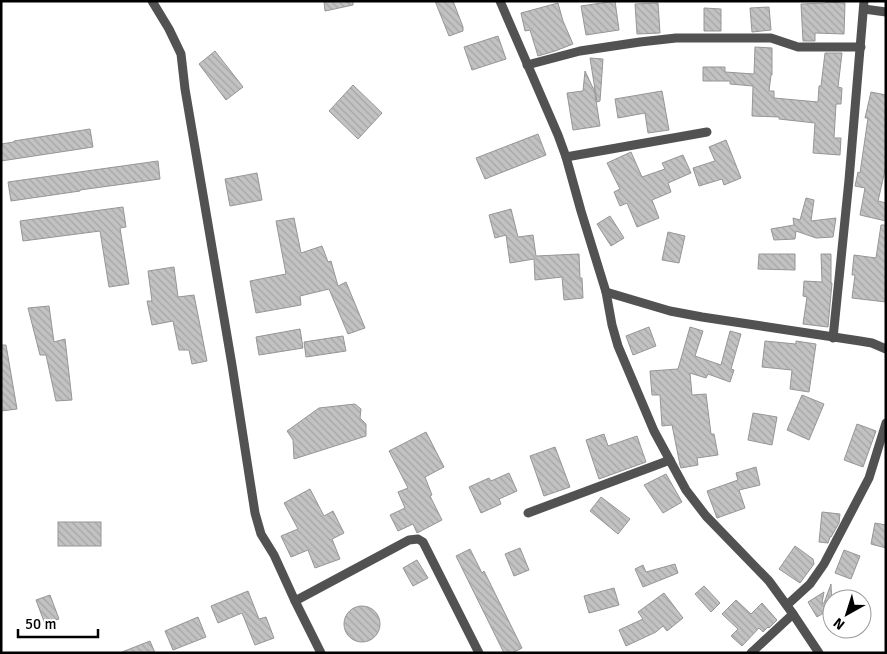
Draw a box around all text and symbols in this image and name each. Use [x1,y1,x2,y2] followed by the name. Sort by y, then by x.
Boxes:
[822,589,872,639] north arrow
[18,606,98,638] scale bar
[830,614,848,633] text: N
[25,615,56,633] text: 50 m

